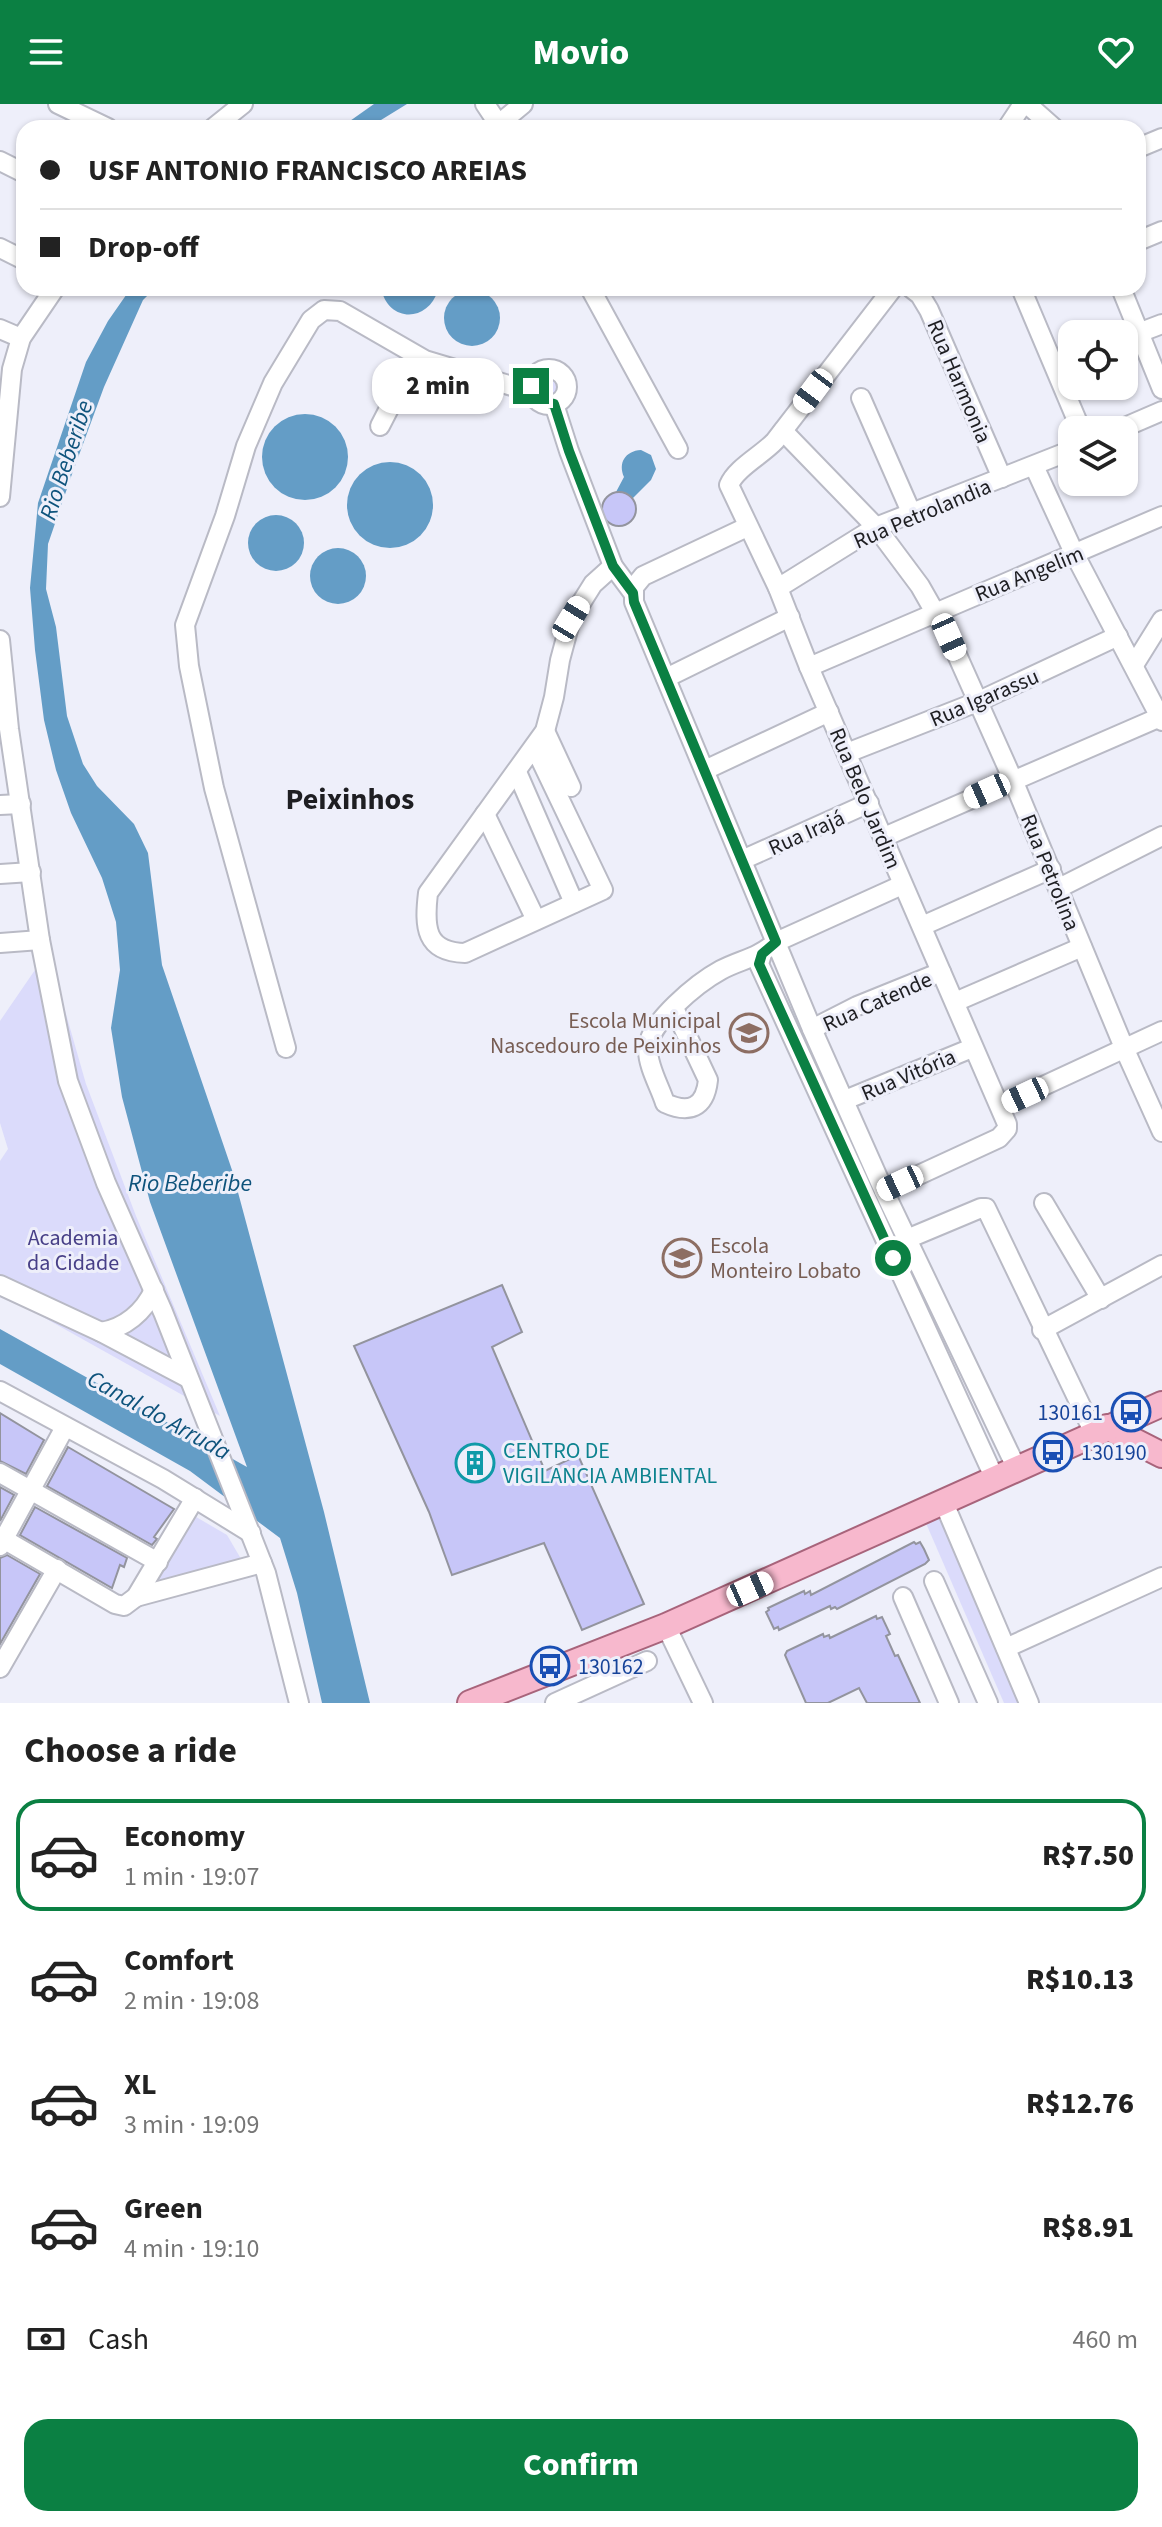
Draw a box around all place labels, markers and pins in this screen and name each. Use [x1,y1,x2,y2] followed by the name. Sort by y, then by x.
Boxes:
[490,1005,721,1062] place label: Escola Municipal Nascedouro de Peixinhos
[728,1012,770,1054] school or university icon: Escola Municipal Nascedouro de Peixinhos
[710,1230,861,1287] place label: Escola Monteiro Lobato
[661,1237,703,1279] school or university icon: Escola Monteiro Lobato
[1110,1391,1152,1433] bus stop icon: 130161
[1037,1397,1103,1429] place label: 130161
[1032,1431,1074,1473] bus stop icon: 130190
[503,1435,717,1492] place label: CENTRO DE VIGILANCIA AMBIENTAL
[1081,1437,1147,1469] place label: 130190
[454,1442,496,1484] building icon: CENTRO DE VIGILANCIA AMBIENTAL
[529,1645,571,1687] bus stop icon: 130162
[578,1651,644,1683] place label: 130162

